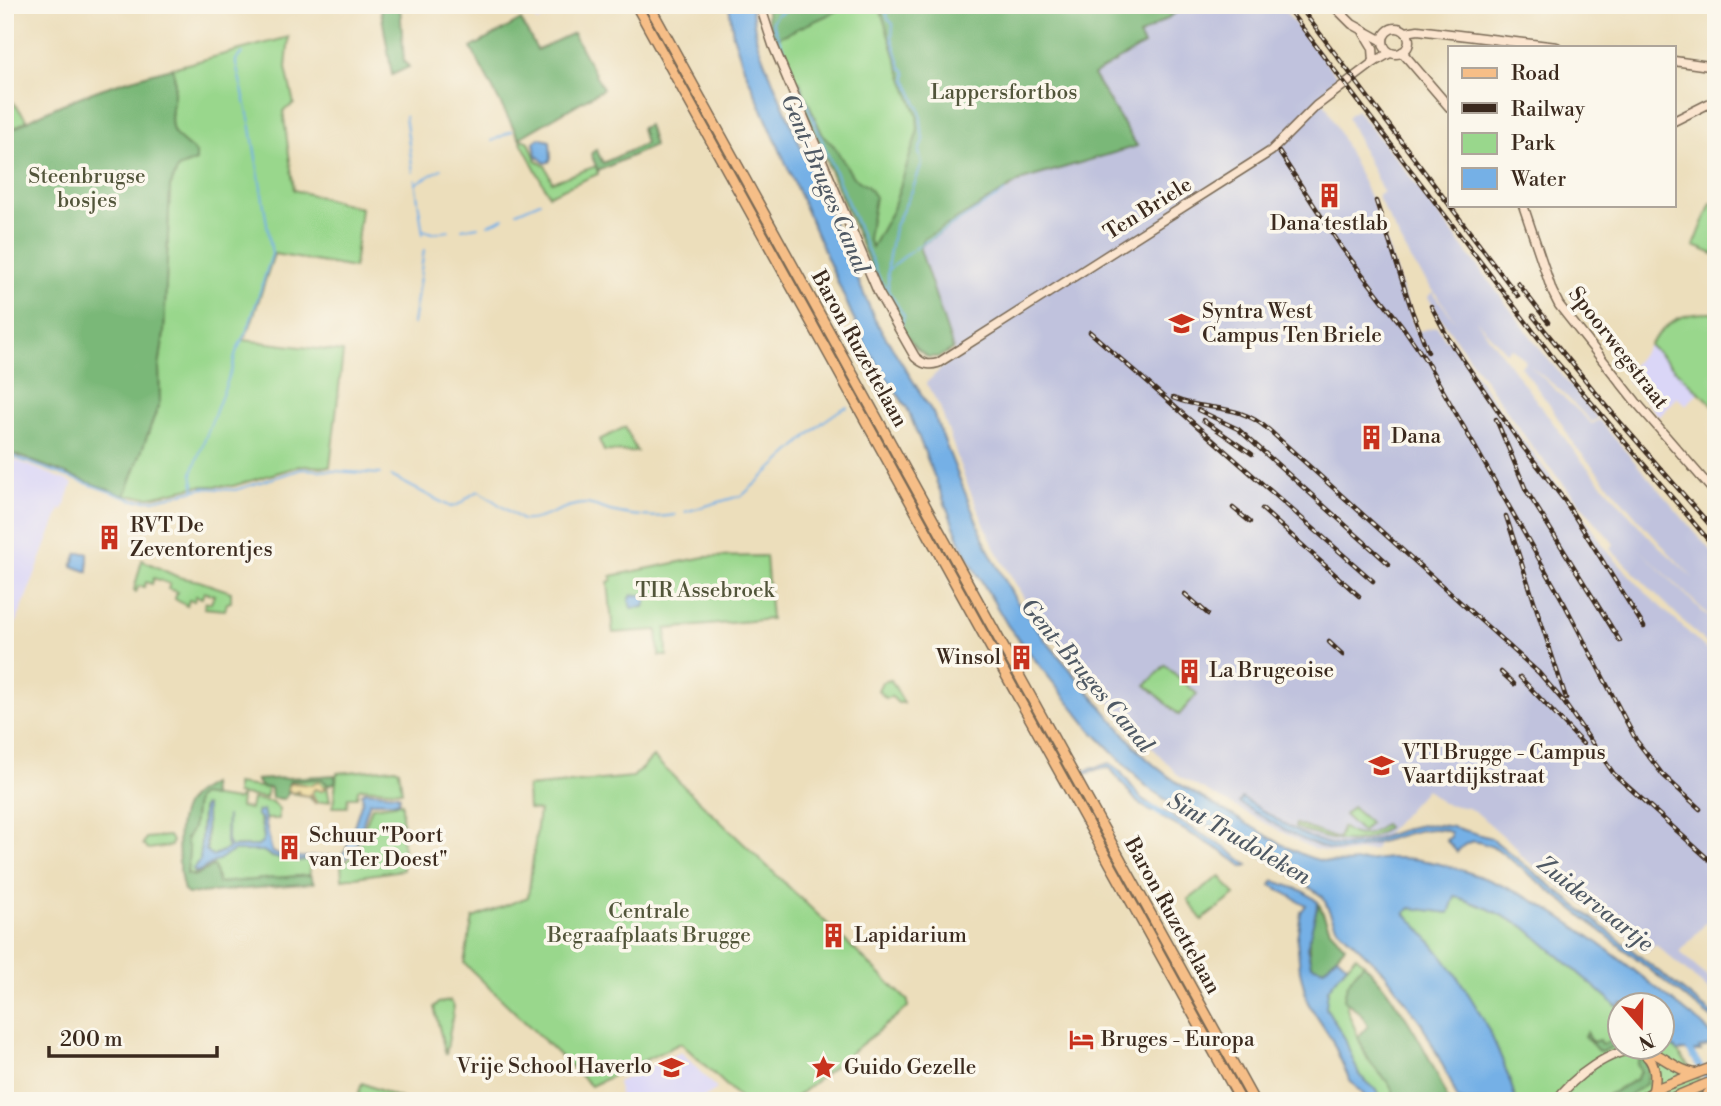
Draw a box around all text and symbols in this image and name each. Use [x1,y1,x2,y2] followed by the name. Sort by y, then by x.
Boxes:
[1448,46,1676,206] legend
[1511,61,1560,87] text: Road
[931,80,1077,106] park label: Lappersfortbos
[774,90,876,279] water label: Gent-Bruges Canal
[1511,97,1586,123] text: Railway
[1511,131,1556,157] text: Park
[28,164,146,214] park label: Steenbrugse bosjes
[1510,167,1566,193] text: Water
[1099,172,1197,246] street label: Ten Briele
[1315,181,1343,209] building icon: Dana testlab
[1270,211,1388,237] place label: Dana testlab
[805,265,913,432] street label: Baron Ruzettelaan
[1562,282,1674,415] street label: Spoorwegstraat
[1202,299,1382,349] place label: Syntra West Campus Ten Briele
[1168,310,1196,338] school or university icon: Syntra West Campus Ten Briele
[1357,423,1385,451] building icon: Dana
[1391,424,1441,450] place label: Dana
[130,513,273,563] place label: RVT De Zeventorentjes
[96,524,124,552] building icon: RVT De Zeventorentjes
[635,578,776,604] park label: TIR Assebroek
[1014,593,1160,759] water label: Gent-Bruges Canal
[1007,644,1035,672] building icon: Winsol
[935,645,1001,671] place label: Winsol
[1175,657,1203,685] building icon: La Brugeoise
[1209,658,1334,684] place label: La Brugeoise
[1401,740,1606,790] place label: VTI Brugge - Campus Vaartdijkstraat
[1368,751,1396,779] school or university icon: VTI Brugge - Campus Vaartdijkstraat
[1162,787,1316,892] water label: Sint Trudoleken
[308,823,448,873] place label: Schuur "Poort van Ter Doest"
[1118,832,1226,999] street label: Baron Ruzettelaan
[275,834,303,862] building icon: Schuur "Poort van Ter Doest"
[1531,850,1659,958] water label: Zuidervaartje
[546,899,751,949] park label: Centrale Begraafplaats Brugge
[820,922,848,950] building icon: Lapidarium
[854,923,967,949] place label: Lapidarium
[1606,990,1676,1060] north arrow
[49,1015,217,1059] scale bar
[1067,1026,1095,1054] hotel icon: Bruges - Europa
[60,1027,123,1053] text: 200 m
[1100,1027,1255,1053] place label: Bruges - Europa
[1635,1027,1658,1055] text: N
[658,1053,686,1081] school or university icon: Vrije School Haverlo
[455,1054,652,1080] place label: Vrije School Haverlo
[810,1054,838,1082] place icon: Guido Gezelle
[844,1055,976,1081] place label: Guido Gezelle

